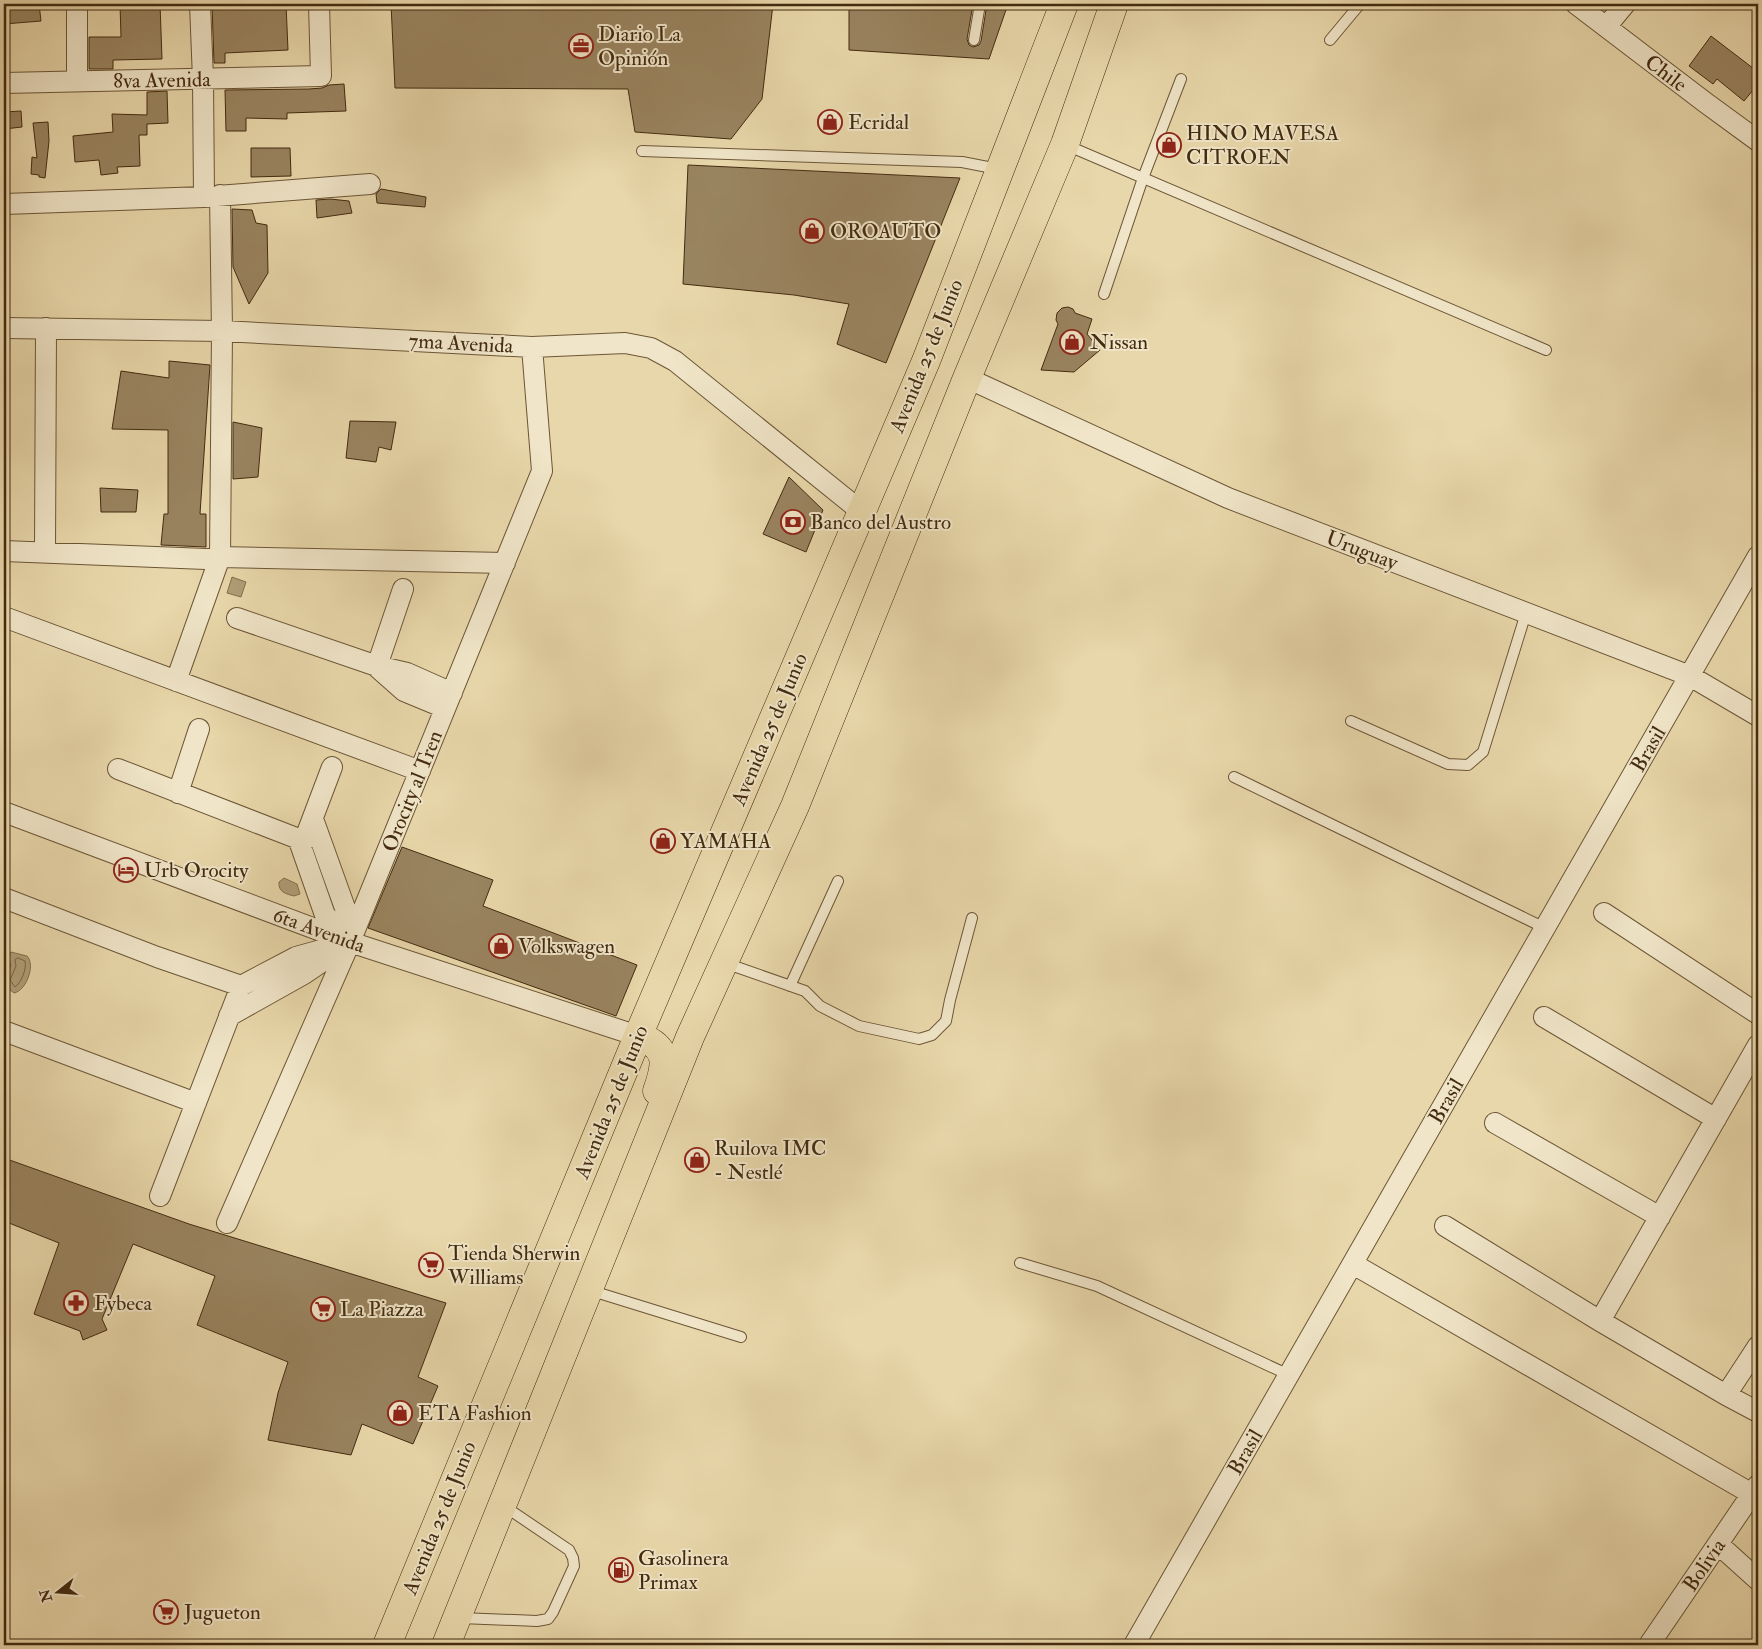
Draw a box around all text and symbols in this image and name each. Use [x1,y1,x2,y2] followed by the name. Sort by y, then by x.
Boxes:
[598,21,681,72] place label: Diario La Opinión
[568,33,594,59] office icon: Diario La Opinión
[1639,49,1692,98] street label: Chile
[113,66,211,95] street label: 8va Avenida
[817,109,843,135] shop icon: Ecridal
[848,109,910,136] place label: Ecridal
[1186,120,1339,171] place label: HINO MAVESA CITROEN
[1156,132,1182,158] shop icon: HINO MAVESA CITROEN
[799,218,825,244] shop icon: OROAUTO
[830,218,941,245] place label: OROAUTO
[883,275,970,438] street label: Avenida 25 de Junio
[408,327,514,360] street label: 7ma Avenida
[1059,329,1085,355] shop icon: Nissan
[1090,329,1148,356] place label: Nissan
[780,509,806,535] bank icon: Banco del Austro
[810,509,951,536] place label: Banco del Austro
[1322,524,1402,577] street label: Uruguay
[725,649,814,811] street label: Avenida 25 de Junio
[1625,721,1673,777] street label: Brasil
[376,726,449,856] street label: Orocity al Tren
[650,828,676,854] shop icon: YAMAHA
[680,828,771,855] place label: YAMAHA
[113,857,139,883] hotel icon: Urb Orocity
[144,857,249,884] place label: Urb Orocity
[269,901,369,960] street label: 6ta Avenida
[488,933,514,959] shop icon: Volkswagen
[518,933,615,960] place label: Volkswagen
[568,1021,655,1184] street label: Avenida 25 de Junio
[1423,1073,1471,1129] street label: Brasil
[714,1135,826,1186] place label: Ruilova IMC - Nestlé
[684,1147,710,1173] shop icon: Ruilova IMC - Nestlé
[447,1240,581,1291] place label: Tienda Sherwin Williams
[418,1252,444,1278] supermarket icon: Tienda Sherwin Williams
[63,1290,89,1316] pharmacy icon: Fybeca
[94,1290,152,1317] place label: Fybeca
[310,1296,336,1322] supermarket icon: La Piazza
[340,1296,424,1323] place label: La Piazza
[387,1400,413,1426] shop icon: ETA Fashion
[418,1400,532,1427] place label: ETA Fashion
[1222,1424,1270,1480] street label: Brasil
[396,1437,483,1600] street label: Avenida 25 de Junio
[1677,1533,1732,1597] street label: Bolivia
[638,1545,729,1596] place label: Gasolinera Primax
[608,1557,634,1583] fuel station icon: Gasolinera Primax
[32,1566,82,1616] north arrow
[36,1587,56,1605] text: N
[153,1599,179,1625] supermarket icon: Jugueton
[183,1599,261,1626] place label: Jugueton

